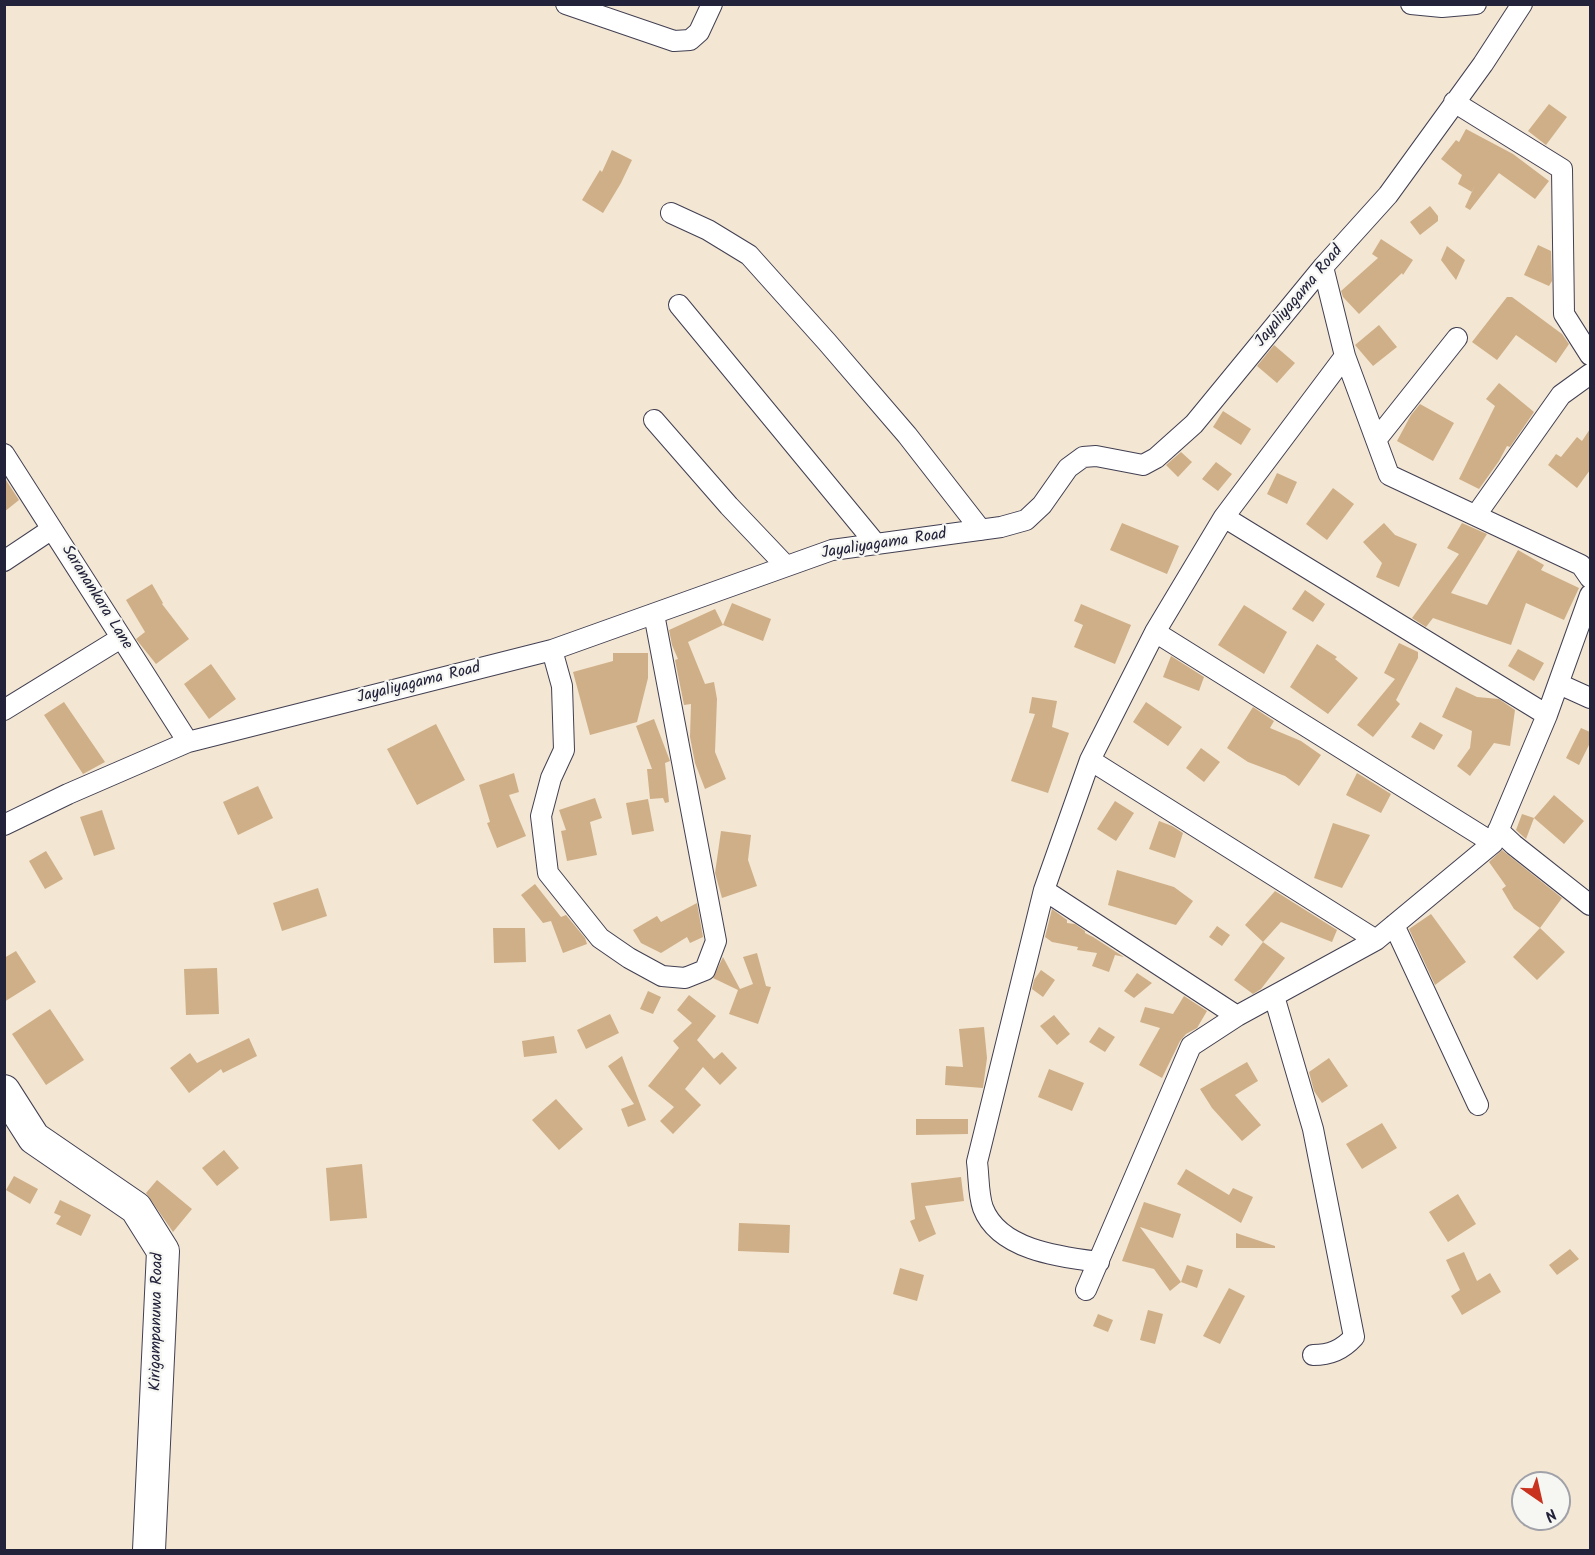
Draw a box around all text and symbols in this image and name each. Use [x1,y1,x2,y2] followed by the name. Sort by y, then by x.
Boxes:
[1252,242,1348,352] street label: Jayaliyagama Road
[820,526,948,564] street label: Jayaliyagama Road
[56,542,136,654] street label: Saranankara Lane
[355,659,483,709] street label: Jayaliyagama Road
[147,1253,169,1391] street label: Kirigampanuwa Road
[1511,1471,1571,1531] north arrow
[1539,1501,1561,1528] text: N

